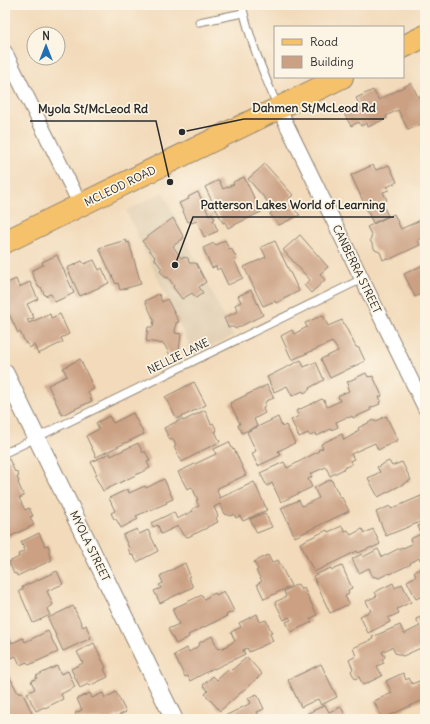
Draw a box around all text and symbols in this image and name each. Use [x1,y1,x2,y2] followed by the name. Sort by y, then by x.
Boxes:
[26,26,66,66] north arrow
[274,26,404,78] legend
[42,29,50,43] text: N
[310,34,338,49] text: Road
[310,54,354,69] text: Building
[244,95,384,119] callout: Dahmen St/McLeod Rd
[30,97,156,121] callout: Myola St/McLeod Rd
[252,100,376,115] text: Dahmen St/McLeod Rd
[38,101,148,117] text: Myola St/McLeod Rd
[82,163,158,209] street label: MCLEOD ROAD
[193,193,394,217] callout: Patterson Lakes World of Learning
[200,197,386,213] text: Patterson Lakes World of Learning
[330,222,385,316] street label: CANBERRA STREET
[145,335,211,377] street label: NELLIE LANE
[67,509,113,584] street label: MYOLA STREET

